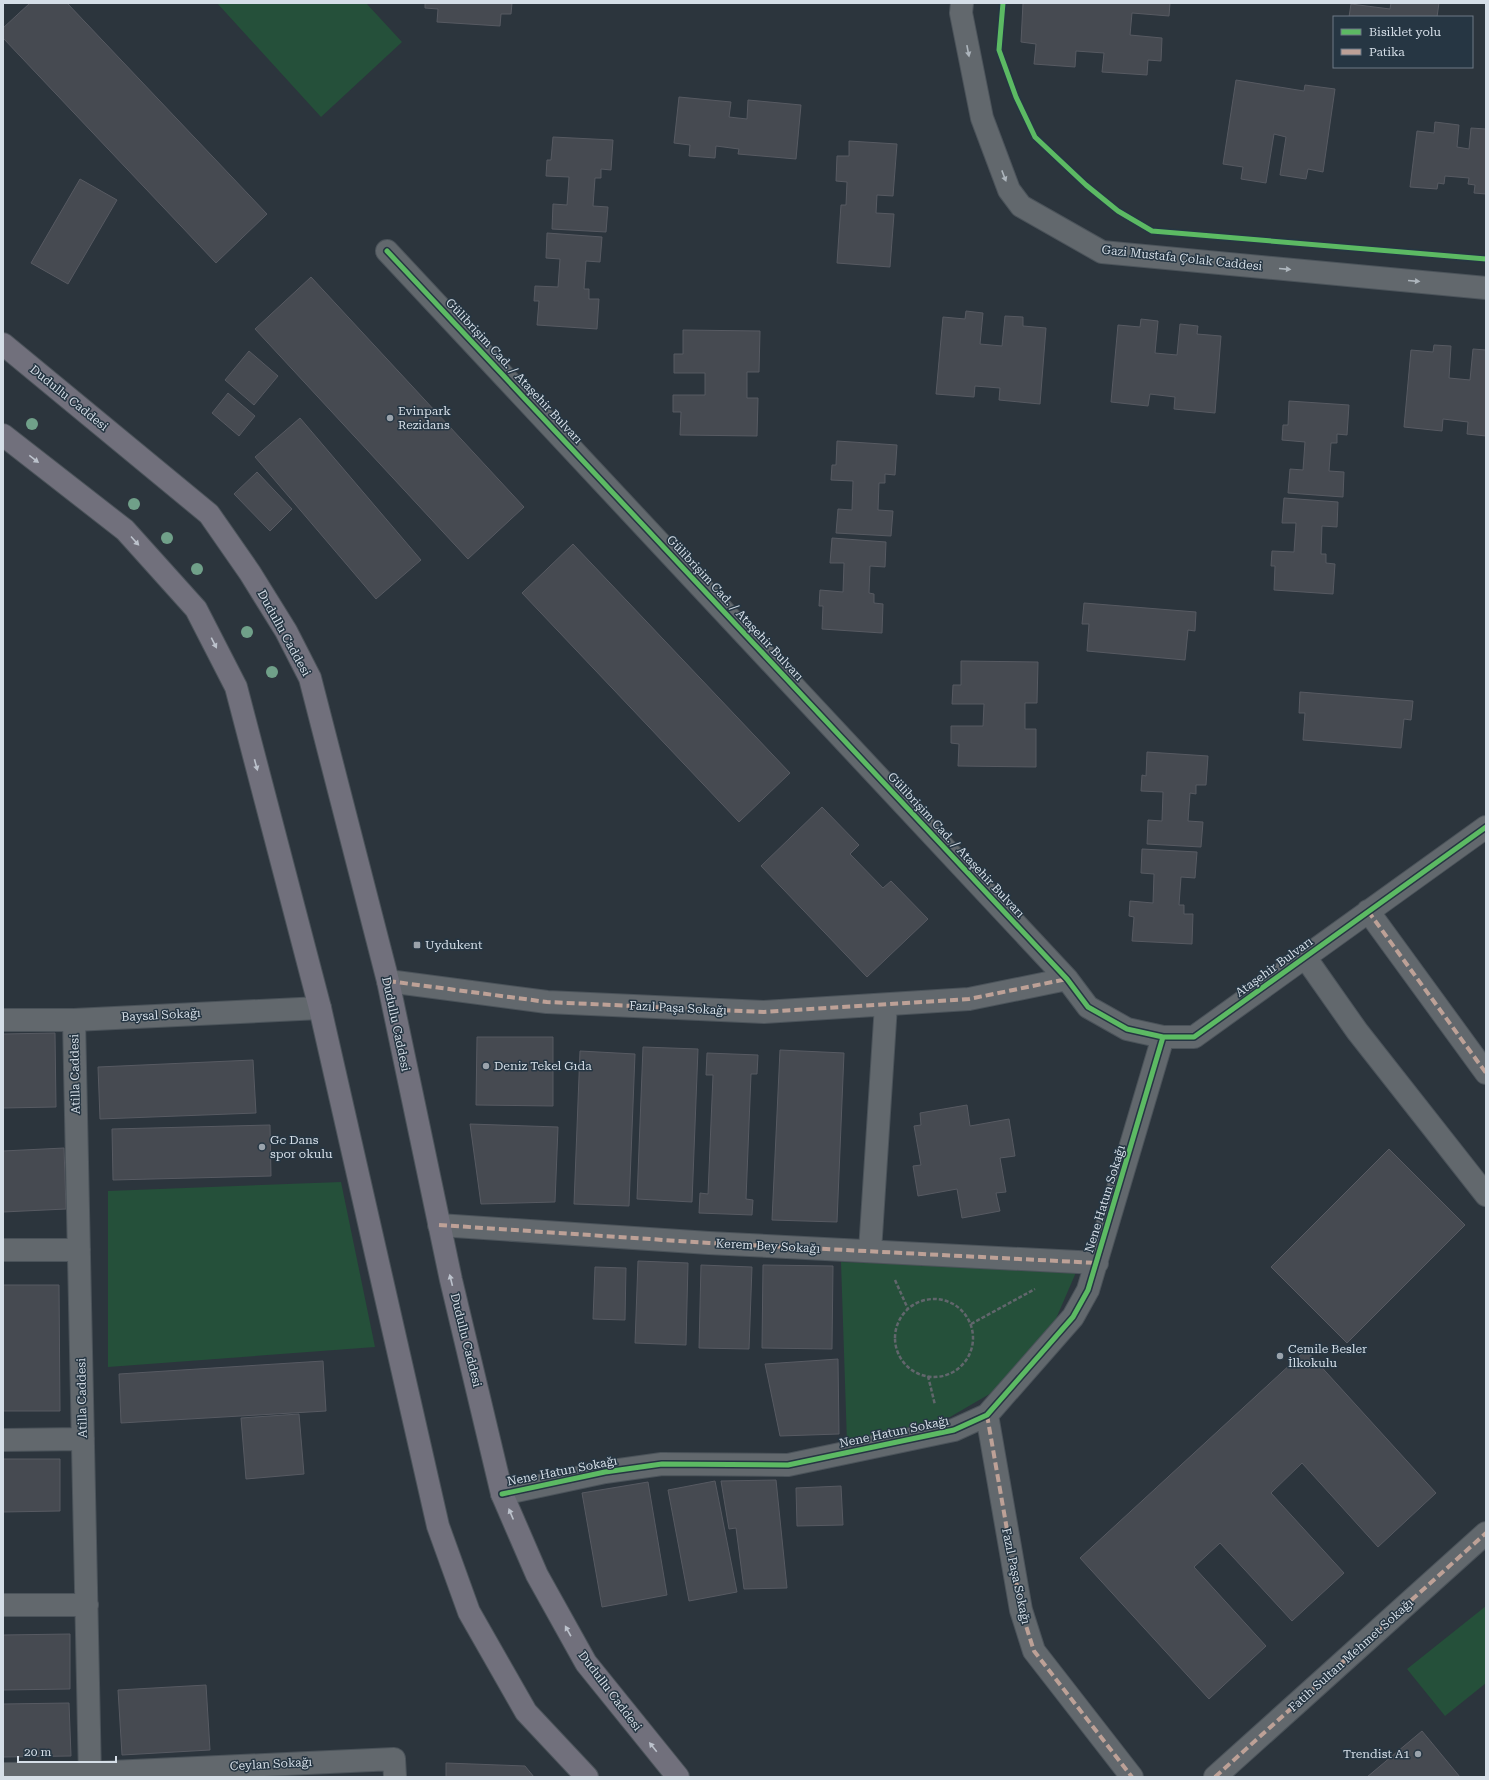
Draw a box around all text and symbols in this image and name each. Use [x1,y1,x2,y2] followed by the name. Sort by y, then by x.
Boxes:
[1333,16,1473,68] legend
[1369,25,1441,39] text: Bisiklet yolu
[966,45,972,57] one-way arrow
[1369,45,1405,59] text: Patika
[1001,170,1007,182] one-way arrow
[1101,243,1263,273] street label: Gazi Mustafa Çolak Caddesi
[1279,266,1291,272] one-way arrow
[1408,278,1421,285] one-way arrow
[443,295,585,447] street label: Gülibrişim Cad. / Ataşehir Bulvarı
[27,362,111,434] street label: Dudullu Caddesi
[398,404,451,432] place label: Evinpark Rezidans
[385,413,395,423] marker: Evinpark Rezidans
[28,455,39,463] one-way arrow
[664,532,806,684] street label: Gülibrişim Cad. / Ataşehir Bulvarı
[130,536,139,546] one-way arrow
[255,587,314,679] street label: Dudullu Caddesi
[210,637,217,649] one-way arrow
[254,759,260,771] one-way arrow
[885,769,1027,921] street label: Gülibrişim Cad. / Ataşehir Bulvarı
[1233,934,1315,1000] street label: Ataşehir Bulvarı
[425,938,483,952] place label: Uydukent
[412,940,422,950] marker: Uydukent
[379,975,413,1073] street label: Dudullu Caddesi
[629,998,727,1018] street label: Fazıl Paşa Sokağı
[121,1006,201,1024] street label: Baysal Sokağı
[67,1034,83,1114] street label: Atilla Caddesi
[494,1059,592,1073] place label: Deniz Tekel Gıda
[481,1061,491,1071] marker: Deniz Tekel Gıda
[270,1133,333,1161] place label: Gc Dans spor okulu
[257,1142,267,1152] marker: Gc Dans spor okulu
[1082,1143,1128,1255] street label: Nene Hatun Sokağı
[715,1236,821,1256] street label: Kerem Bey Sokağı
[448,1274,454,1286] one-way arrow
[448,1292,484,1389] street label: Dudullu Caddesi
[1288,1342,1367,1370] place label: Cemile Besler İlkokulu
[1275,1351,1285,1361] marker: Cemile Besler İlkokulu
[74,1358,90,1438] street label: Atilla Caddesi
[838,1413,950,1450] street label: Nene Hatun Sokağı
[506,1453,618,1489] street label: Nene Hatun Sokağı
[508,1509,514,1520] one-way arrow
[999,1527,1033,1625] street label: Fazıl Paşa Sokağı
[1286,1595,1416,1715] street label: Fatih Sultan Mehmet Sokağı
[564,1625,571,1637] one-way arrow
[575,1648,645,1734] street label: Dudullu Caddesi
[18,1738,116,1764] scale bar
[649,1741,657,1752] one-way arrow
[24,1745,51,1759] text: 20 m
[1343,1747,1410,1761] place label: Trendist A1
[1413,1749,1423,1759] marker: Trendist A1
[229,1755,313,1773] street label: Ceylan Sokağı

